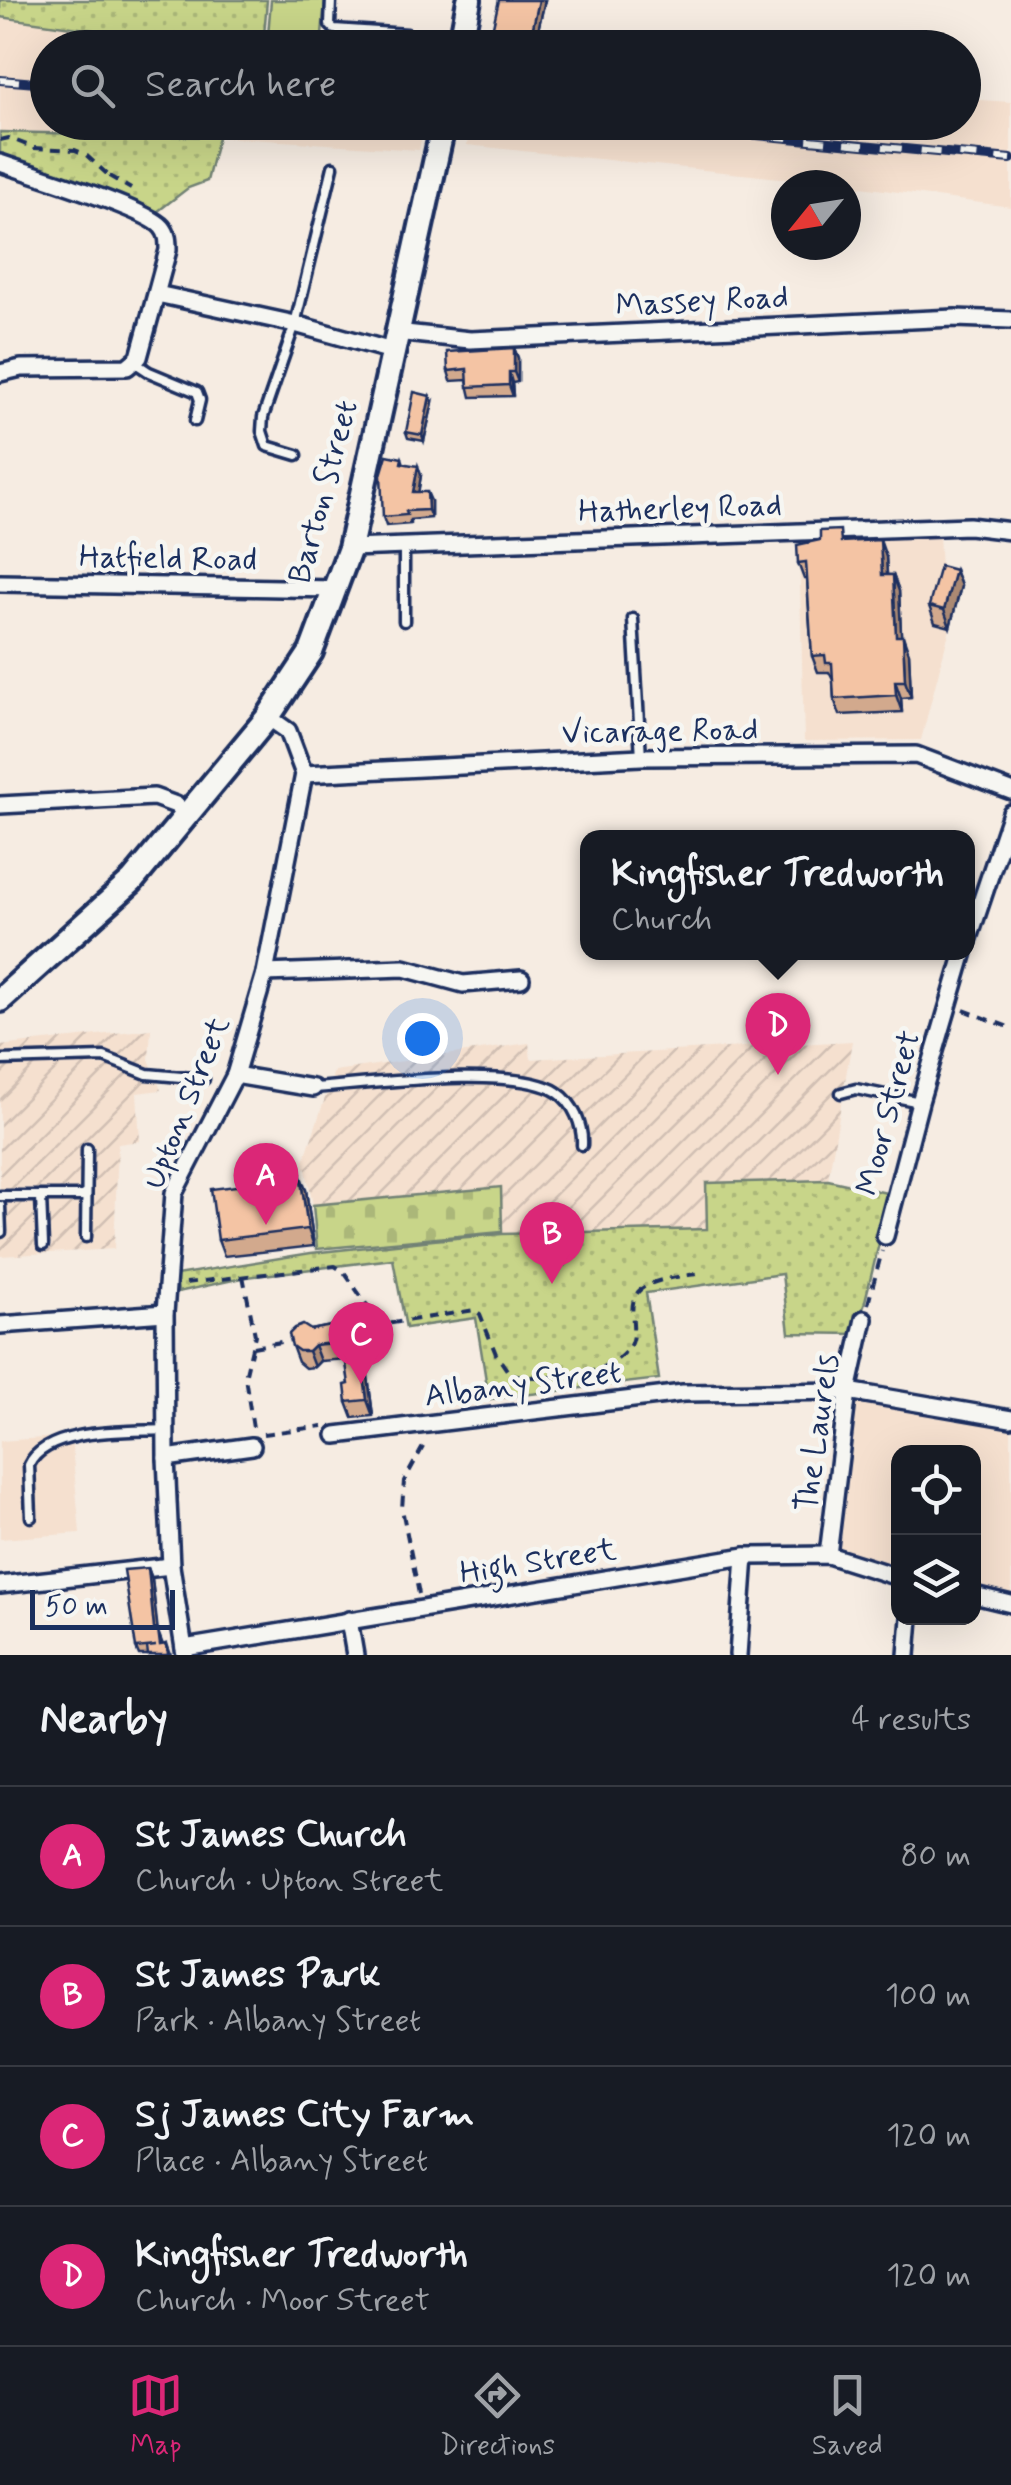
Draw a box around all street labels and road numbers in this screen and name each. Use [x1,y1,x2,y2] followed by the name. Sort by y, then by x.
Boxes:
[615,277,789,327] street label: Massey Road
[279,396,369,588] street label: Barton Street
[577,484,783,534] street label: Hatherley Road
[79,536,257,582] street label: Hatfield Road
[561,709,759,755] street label: Vicarage Road
[133,1010,241,1195] street label: Upton Street
[847,1026,931,1200] street label: Moor Street
[786,1351,850,1515] street label: The Laurels
[422,1352,624,1418] street label: Albany Street
[457,1529,620,1598] street label: High Street

